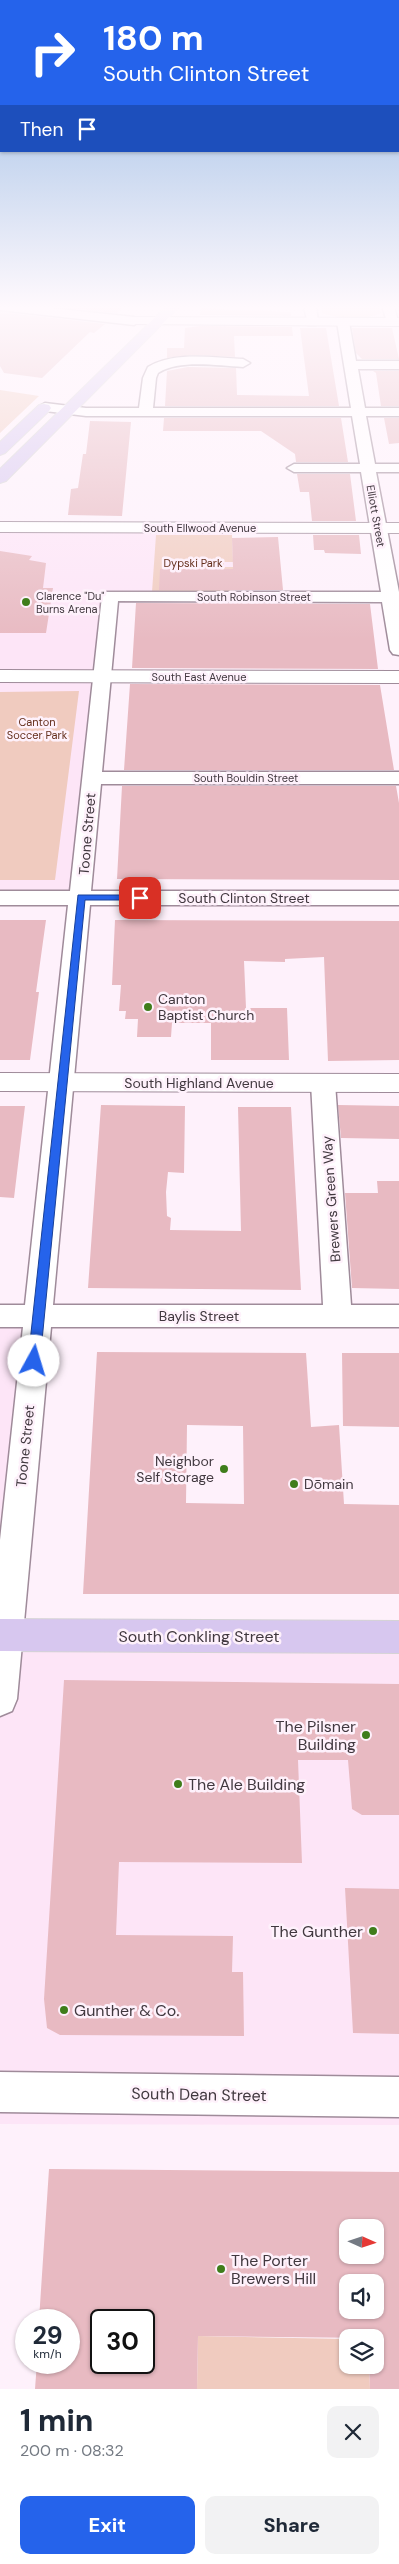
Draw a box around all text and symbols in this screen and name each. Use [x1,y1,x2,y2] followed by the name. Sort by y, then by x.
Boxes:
[103,15,204,61] text: 180 m
[20,20,85,85] icon: right
[103,59,309,88] text: South Clinton Street
[73,115,101,143] icon: arrive
[20,117,63,142] text: Then
[364,484,388,548] street label: Elliott Street
[144,521,256,535] street label: South Ellwood Avenue
[164,556,223,570] park label: Dypski Park
[36,589,105,616] place label: Clarence "Du" Burns Arena
[197,590,311,604] street label: South Robinson Street
[20,596,32,608] marker: Clarence "Du" Burns Arena
[152,670,246,684] street label: South East Avenue
[7,715,68,742] park label: Canton Soccer Park
[194,771,298,785] street label: South Bouldin Street
[74,792,100,876] street label: Toone Street
[119,877,161,919] pin
[126,884,154,912] icon: arrive
[178,889,310,907] street label: South Clinton Street
[158,990,254,1024] place label: Canton Baptist Church
[142,1001,154,1013] marker: Canton Baptist Church
[124,1074,274,1092] street label: South Highland Avenue
[318,1135,344,1263] street label: Brewers Green Way
[159,1307,239,1325] street label: Baylis Street
[7,1334,59,1386] position arrow
[12,1404,38,1488] street label: Toone Street
[136,1452,214,1486] place label: Neighbor Self Storage
[218,1463,230,1475] marker: Neighbor Self Storage
[304,1475,353,1493] place label: Dōmain
[288,1478,300,1490] marker: Dōmain
[119,1626,280,1647] street label: South Conkling Street
[276,1716,356,1755] place label: The Pilsner Building
[360,1729,372,1741] marker: The Pilsner Building
[188,1774,305,1795] place label: The Ale Building
[172,1778,184,1790] marker: The Ale Building
[271,1921,363,1942] place label: The Gunther
[367,1925,379,1937] marker: The Gunther
[74,2000,179,2021] place label: Gunther & Co.
[58,2004,70,2016] marker: Gunther & Co.
[131,2083,267,2106] street label: South Dean Street
[339,2219,384,2264] north arrow
[339,2219,384,2374] map controls
[231,2250,316,2289] place label: The Porter Brewers Hill
[215,2263,227,2275] marker: The Porter Brewers Hill
[339,2274,384,2319] button: sound
[90,2309,155,2374] speed limit sign: 30
[32,2319,63,2352] text: 29
[339,2329,384,2374] button: layers
[33,2346,62,2362] text: km/h
[20,2401,93,2440] text: 1 min
[327,2406,379,2458] button: close
[20,2440,124,2461] text: 200 m · 08:32
[20,2496,195,2554] button: Exit
[205,2496,379,2554] button: Share

